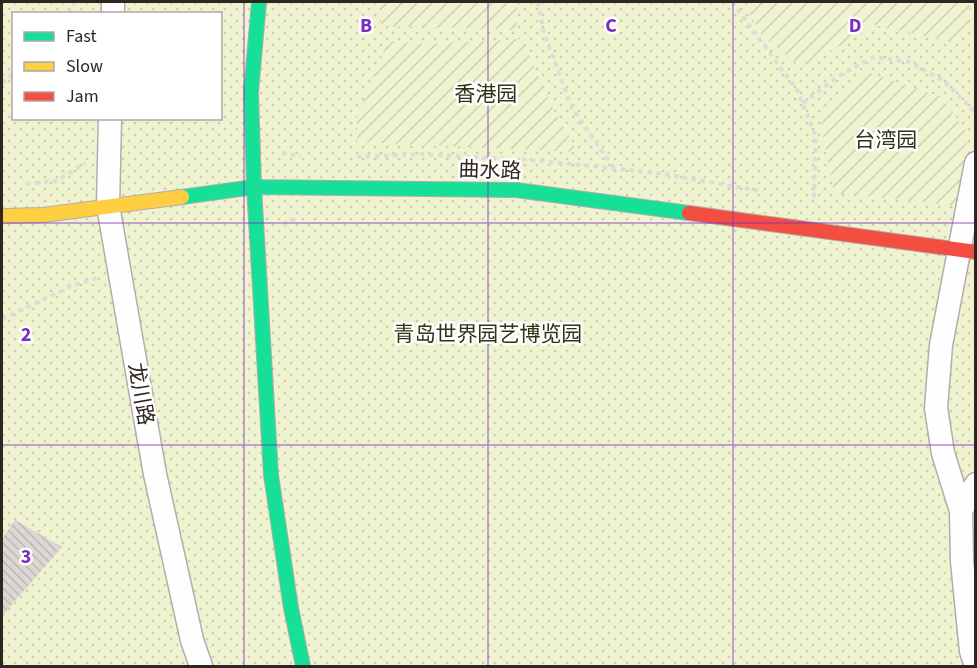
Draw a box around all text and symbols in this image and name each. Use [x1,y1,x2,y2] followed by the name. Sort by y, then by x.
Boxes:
[12,12,222,120] legend
[360,12,372,40] text: B
[605,12,617,40] text: C
[849,12,861,40] text: D
[66,24,97,49] text: Fast
[66,54,103,79] text: Slow
[455,79,518,109] park label: 香港园
[66,84,99,109] text: Jam
[855,125,918,155] park label: 台湾园
[458,154,522,186] street label: 曲水路
[394,319,583,349] park label: 青岛世界园艺博览园
[21,321,31,349] text: 2
[121,360,161,428] street label: 龙川路
[21,543,31,571] text: 3

